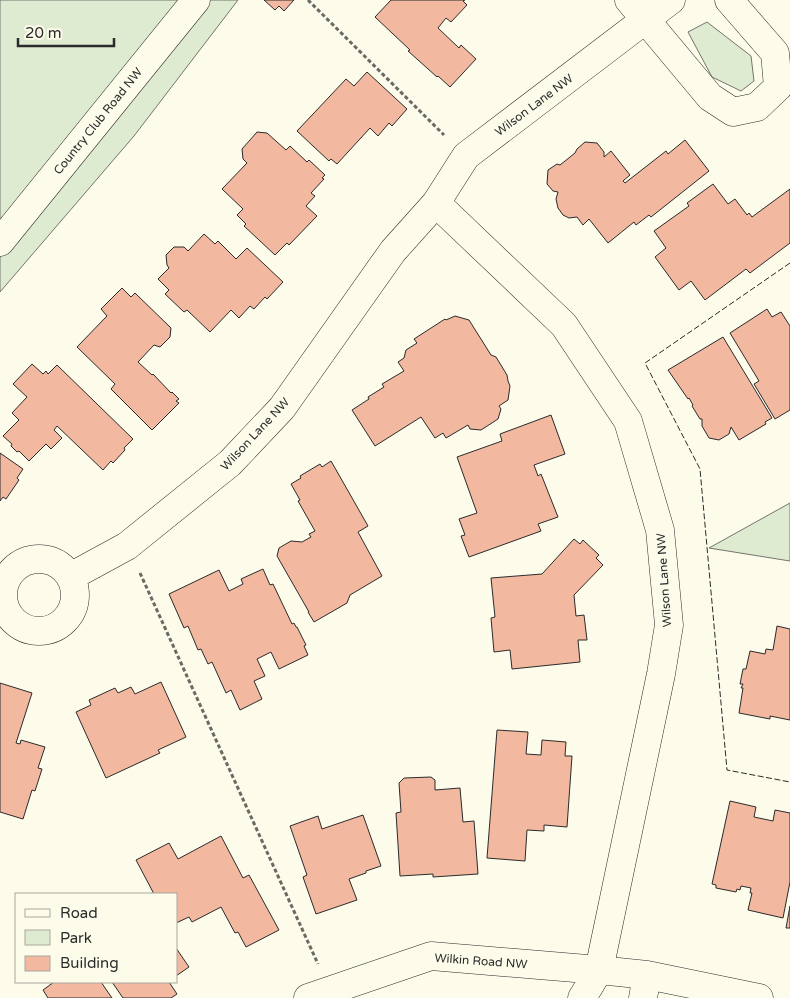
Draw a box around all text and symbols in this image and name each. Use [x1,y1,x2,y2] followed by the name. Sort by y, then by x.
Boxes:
[18,15,114,47] scale bar
[25,24,62,42] text: 20 m
[51,65,145,177] street label: Country Club Road NW
[492,71,576,139] street label: Wilson Lane NW
[218,395,292,473] street label: Wilson Lane NW
[654,533,674,627] street label: Wilson Lane NW
[15,893,178,983] legend
[60,904,98,922] text: Road
[60,929,92,947] text: Park
[434,951,528,971] street label: Wilkin Road NW
[60,954,119,972] text: Building

